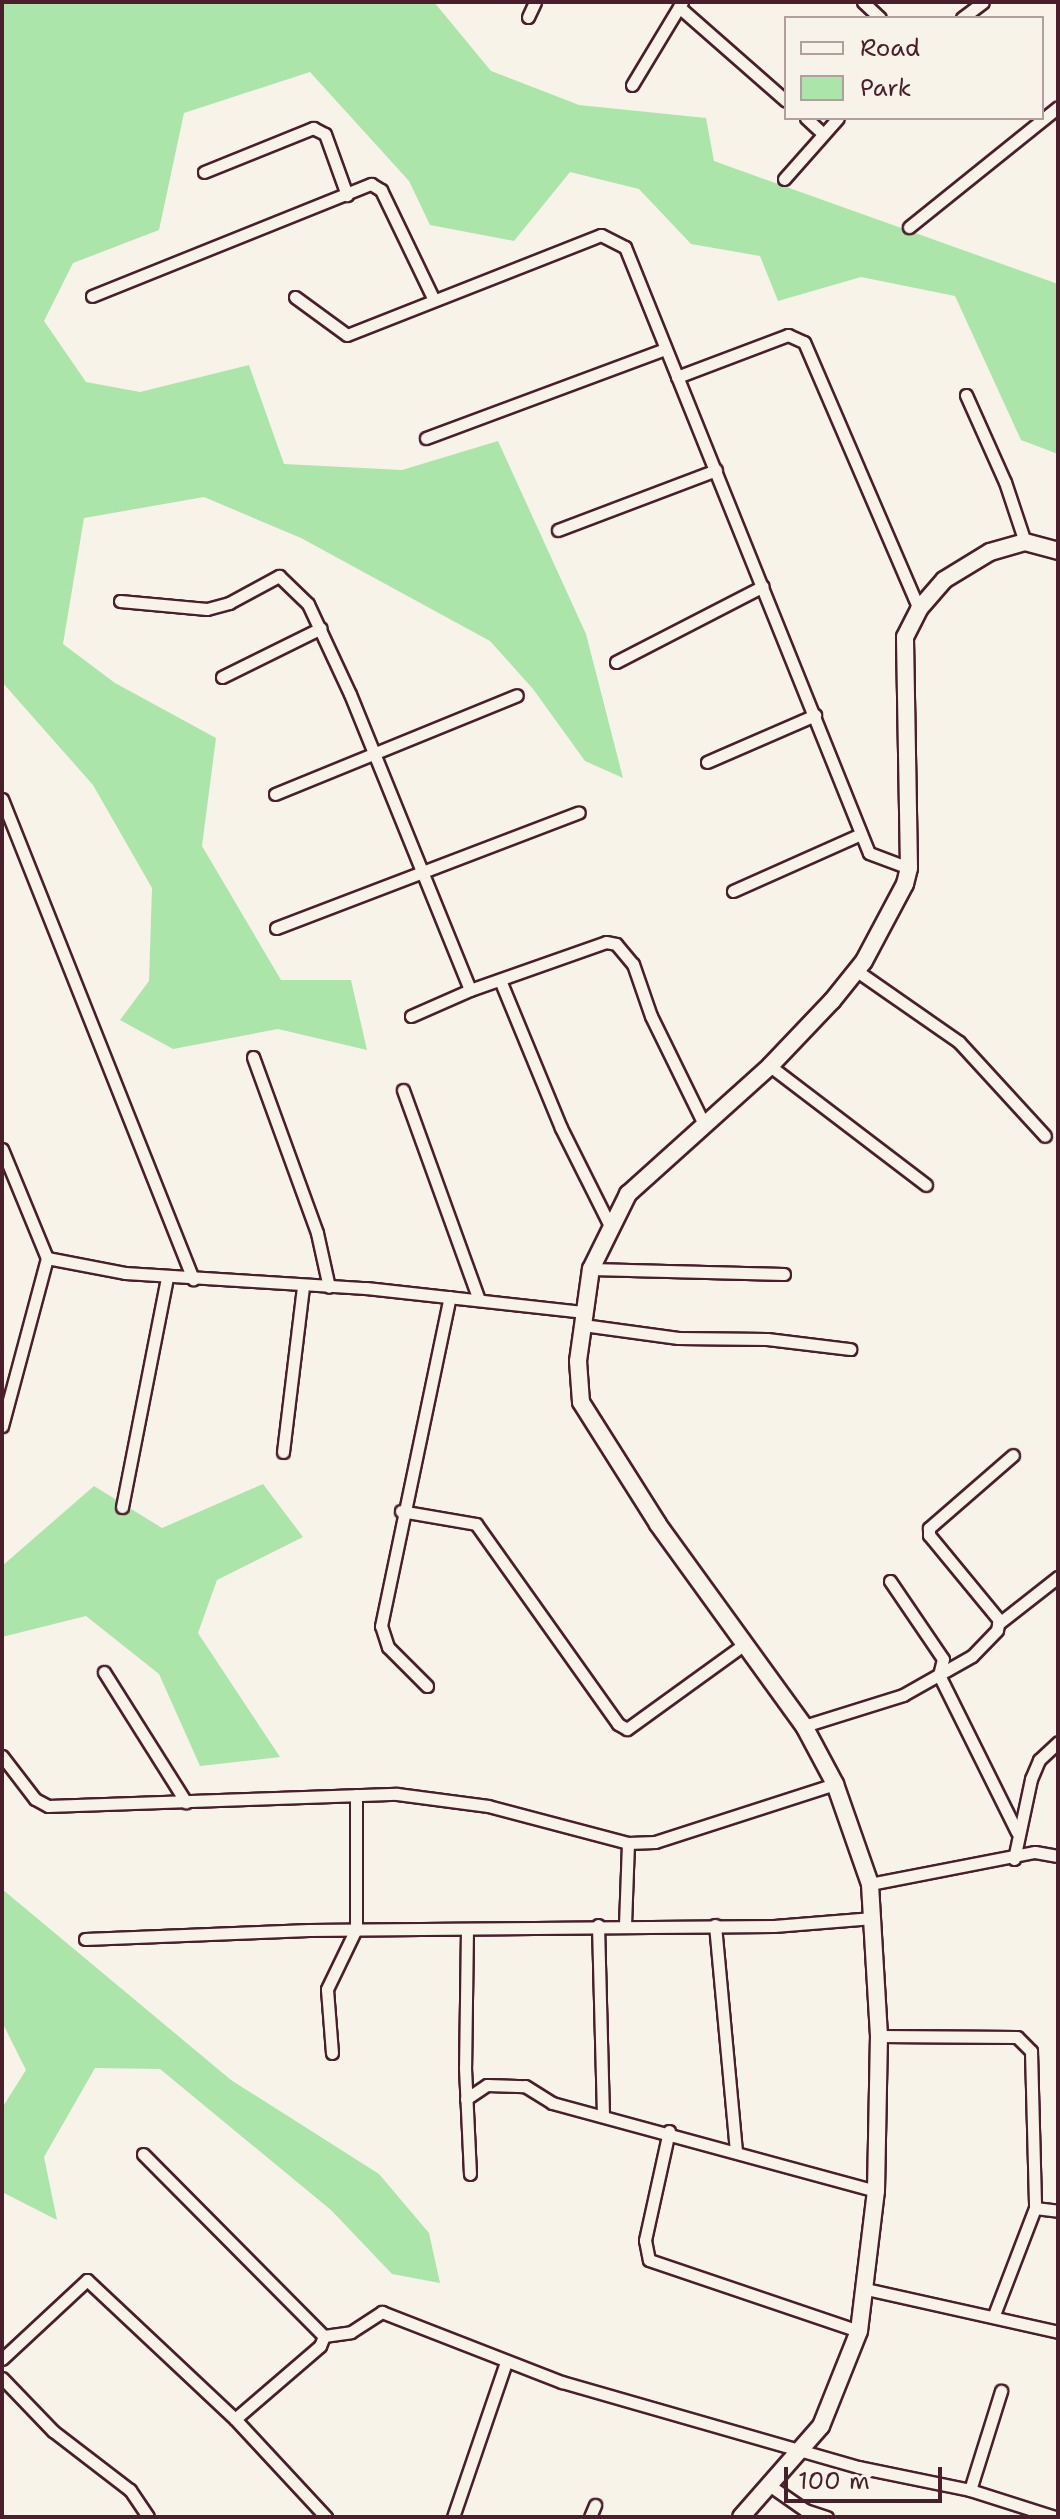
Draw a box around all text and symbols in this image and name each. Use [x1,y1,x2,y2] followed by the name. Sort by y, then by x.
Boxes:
[784,16,1044,120] legend
[860,32,920,64] text: Road
[860,72,912,104] text: Park
[788,2451,946,2501] scale bar
[798,2465,870,2497] text: 100 m

